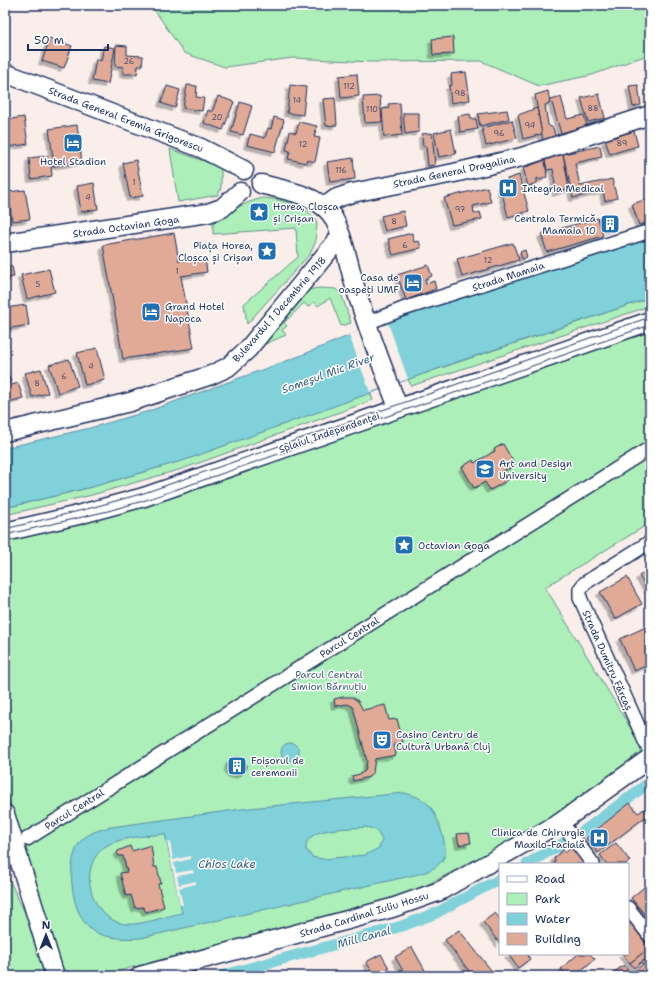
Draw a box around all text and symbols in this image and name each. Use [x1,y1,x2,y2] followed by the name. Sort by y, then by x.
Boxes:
[28,26,108,52] scale bar
[34,32,64,48] text: 50 m
[124,56,135,67] house number: 26
[343,81,355,92] house number: 112
[46,84,206,155] street label: Strada General Eremia Grigorescu
[454,88,466,99] house number: 98
[293,95,302,106] house number: 14
[587,103,599,114] house number: 88
[366,104,378,115] house number: 110
[212,112,222,123] house number: 20
[525,120,536,131] house number: 94
[493,128,505,139] house number: 96
[62,132,84,154] hotel icon: Hotel Stadion
[617,138,627,149] house number: 89
[299,139,308,150] house number: 12
[392,152,517,191] street label: Strada General Dragalina
[40,155,106,168] place label: Hotel Stadion
[335,165,347,176] house number: 116
[132,177,136,188] house number: 1
[497,177,519,199] hospital icon: Integria Medical
[522,182,604,195] place label: Integria Medical
[85,192,91,203] house number: 4
[273,200,340,226] place label: Horea, Cloșca și Crișan
[248,201,270,223] place icon: Horea, Cloșca și Crișan
[455,204,466,215] house number: 97
[72,212,181,240] street label: Strada Octavian Goga
[514,212,597,237] place label: Centrala Termică Mamaia 10
[599,213,621,235] building icon: Centrala Termică Mamaia 10
[391,216,397,227] house number: 8
[178,239,253,265] place label: Piața Horea, Cloșca și Crișan
[256,240,278,262] place icon: Piața Horea, Cloșca și Crișan
[402,240,408,251] house number: 6
[230,254,329,365] street label: Bulevardul 1 Decembrie 1918
[484,255,493,266] house number: 12
[470,258,547,294] street label: Strada Mamaia
[175,266,179,277] house number: 1
[338,271,399,297] place label: Casa de oaspeți UMF
[402,272,424,294] hotel icon: Casa de oaspeți UMF
[36,279,41,290] house number: 5
[165,300,225,325] place label: Grand Hotel Napoca
[140,301,162,323] hotel icon: Grand Hotel Napoca
[280,349,377,397] water label: Someşul Mic River
[88,361,94,372] house number: 4
[61,371,67,382] house number: 6
[34,378,40,389] house number: 8
[277,409,382,457] street label: Splaiul Independenței
[499,457,572,482] place label: Art and Design University
[474,458,496,480] school or university icon: Art and Design University
[393,534,415,556] place icon: Octavian Goga
[418,539,490,552] place label: Octavian Goga
[579,608,636,713] street label: Strada Dumitru Fărcaș
[317,614,381,661] street label: Parcul Central
[291,668,367,694] park label: Parcul Central Simion Bărnuțiu
[396,728,491,753] place label: Casino Centru de Cultură Urbană Cluj
[371,729,393,751] theatre icon: Casino Centru de Cultură Urbană Cluj
[251,754,304,779] place label: Foișorul de ceremonii
[226,755,248,777] building icon: Foișorul de ceremonii
[42,786,106,833] street label: Parcul Central
[491,826,586,851] place label: Clinica de Chirurgie Maxilo-Facială
[588,827,610,849] hospital icon: Clinica de Chirurgie Maxilo-Facială
[198,857,256,872] water label: Chios Lake
[499,863,629,955] legend
[535,871,566,887] text: Road
[298,889,430,940] street label: Strada Cardinal Iuliu Hossu
[535,891,561,907] text: Park
[535,911,571,927] text: Water
[26,915,66,955] north arrow
[42,918,51,933] text: N
[336,923,393,952] water label: Mill Canal
[535,931,581,947] text: Building

